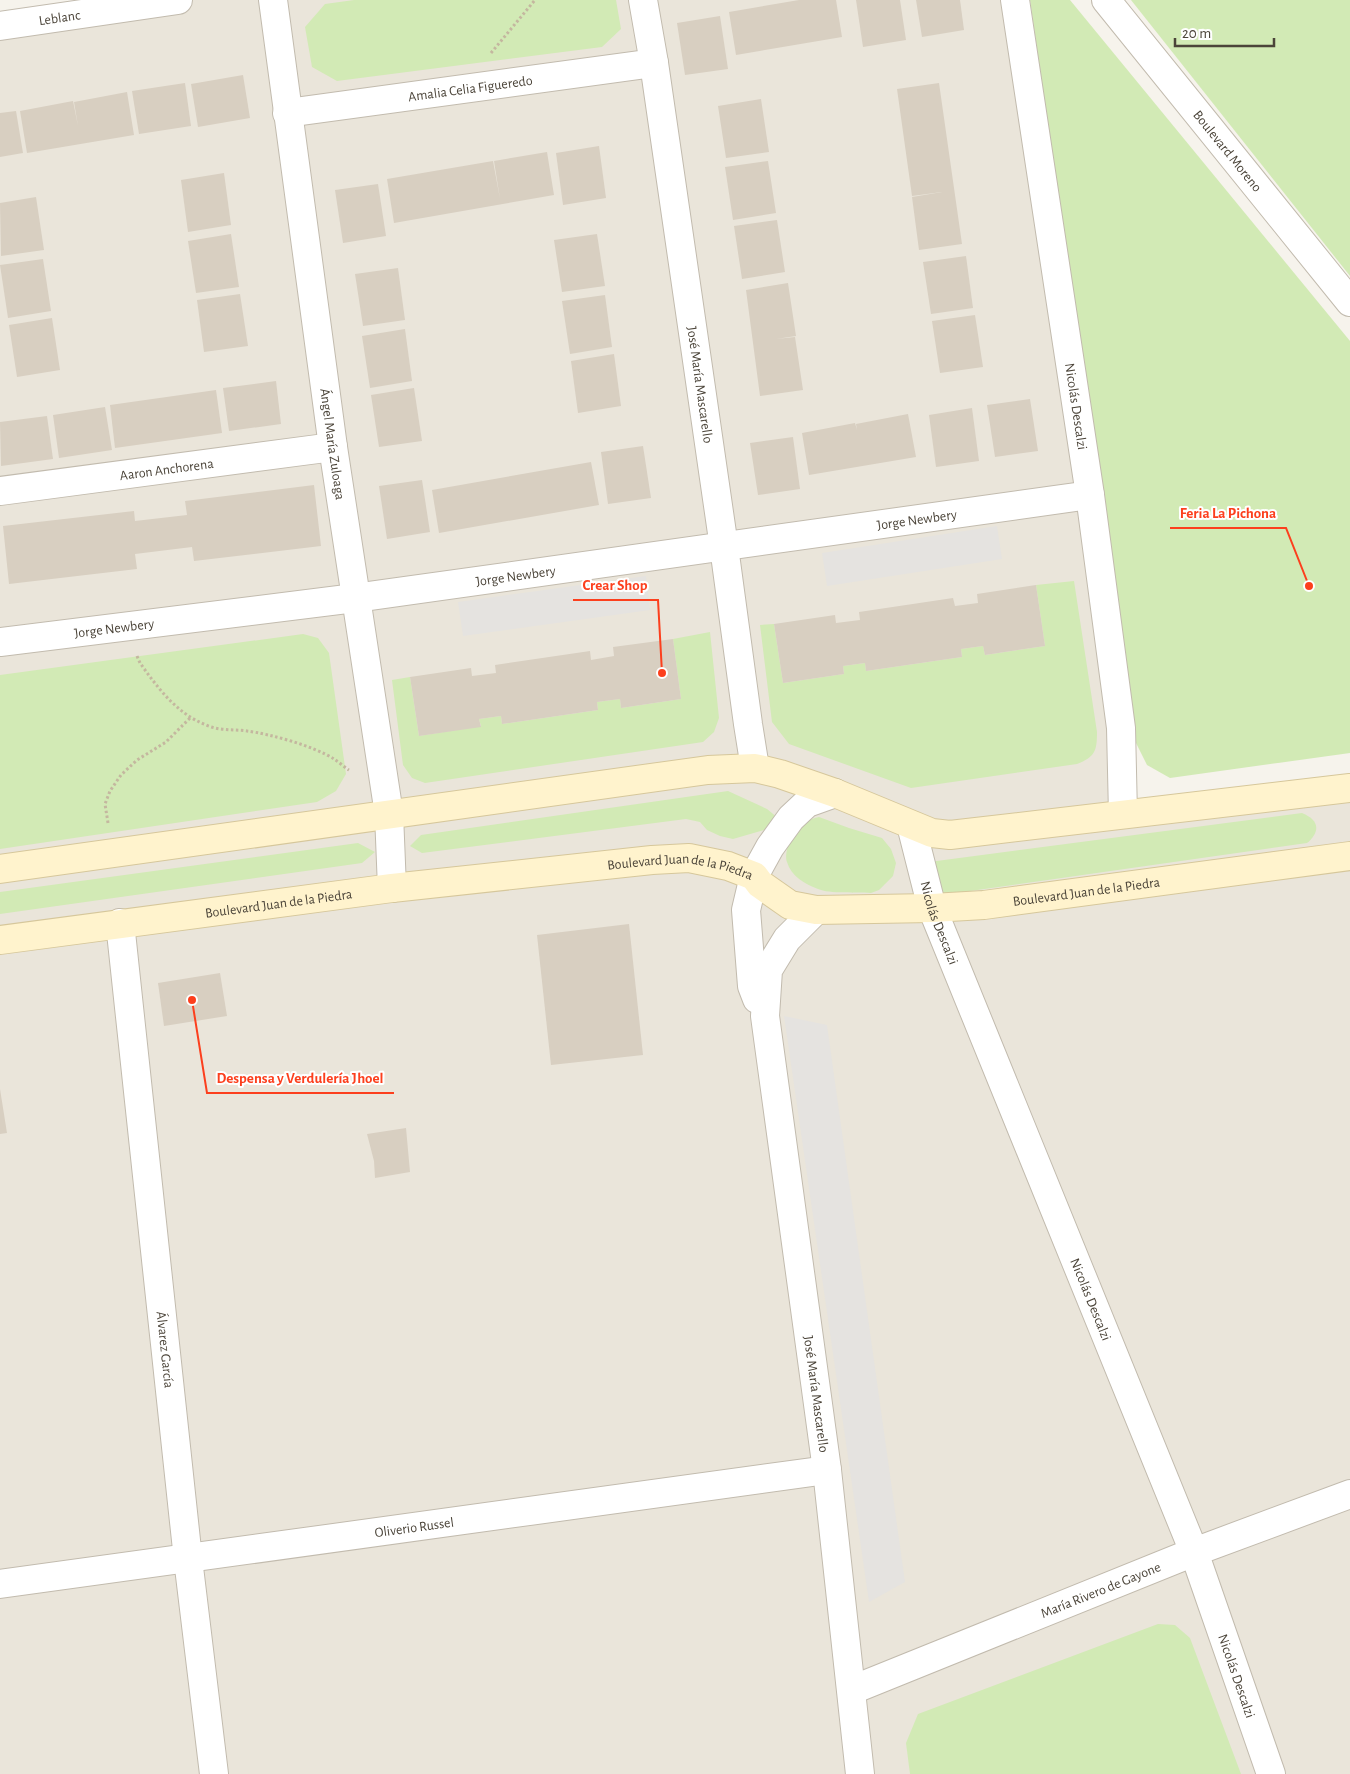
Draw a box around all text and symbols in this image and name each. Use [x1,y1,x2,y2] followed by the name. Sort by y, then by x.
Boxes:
[38,8,82,28] street label: Leblanc
[1175,15,1274,47] scale bar
[1182,26,1211,41] text: 20 m
[407,74,534,104] street label: Amalia Celia Figueredo
[1190,108,1264,195] street label: Boulevard Moreno
[684,326,715,444] street label: José María Mascarello
[1062,362,1089,451] street label: Nicolás Descalzi
[317,387,347,501] street label: Ángel María Zuloaga
[119,457,215,483] street label: Aaron Anchorena
[1170,498,1286,528] callout: Feria La Pichona
[1180,506,1276,521] text: Feria La Pichona
[876,508,958,533] street label: Jorge Newbery
[475,564,557,589] street label: Jorge Newbery
[573,570,658,600] callout: Crear Shop
[583,578,648,593] text: Crear Shop
[73,617,155,641] street label: Jorge Newbery
[607,852,755,883] street label: Boulevard Juan de la Piedra
[1012,875,1161,909] street label: Boulevard Juan de la Piedra
[918,880,960,967] street label: Nicolás Descalzi
[204,887,354,921] street label: Boulevard Juan de la Piedra
[207,1063,394,1093] callout: Despensa y Verdulería Jhoel
[216,1071,384,1086] text: Despensa y Verdulería Jhoel
[1067,1256,1113,1343] street label: Nicolás Descalzi
[154,1310,176,1389] street label: Álvarez García
[801,1335,831,1454] street label: José María Mascarello
[374,1516,455,1540] street label: Oliverio Russel
[1039,1560,1163,1621] street label: María Rivero de Gayone
[1215,1632,1257,1720] street label: Nicolás Descalzi

